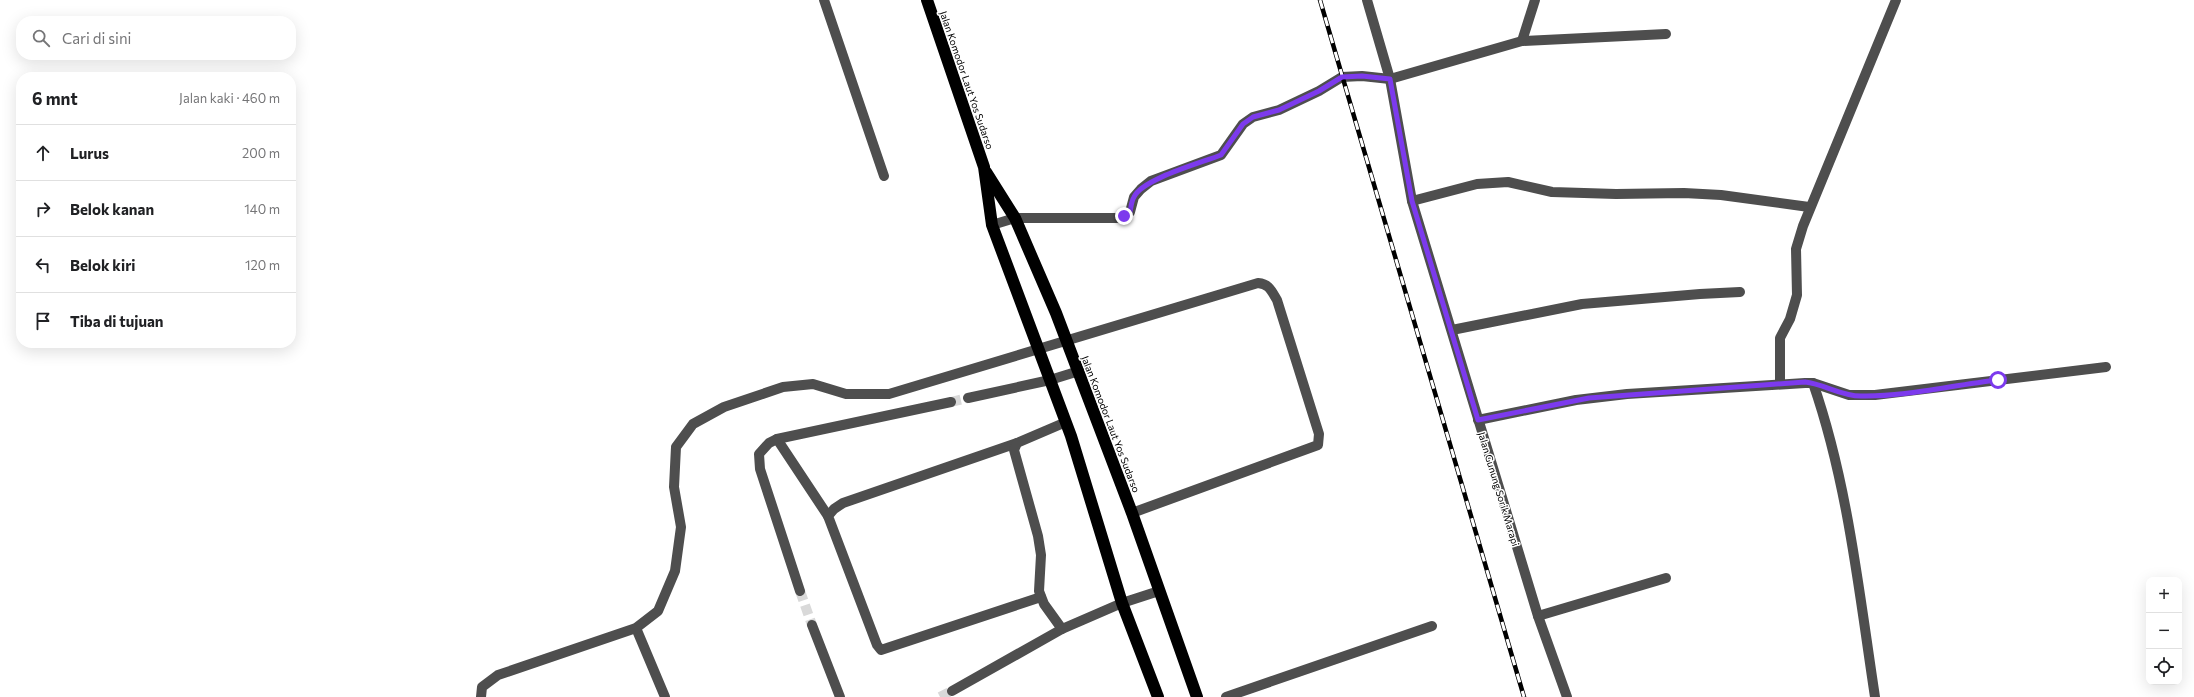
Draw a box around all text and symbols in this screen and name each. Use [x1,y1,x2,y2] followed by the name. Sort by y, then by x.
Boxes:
[938,9,996,151] street label: Jalan Komodor Laut Yos Sudarso
[16,16,296,60] search box
[30,27,52,49] icon: search
[62,29,131,47] text: Cari di sini
[32,88,78,109] text: 6 mnt
[179,90,280,106] text: Jalan kaki · 460 m
[32,142,54,164] icon: ahead
[70,144,109,162] text: Lurus
[242,145,280,161] text: 200 m
[32,198,54,220] icon: right
[70,200,154,218] text: Belok kanan
[244,201,280,217] text: 140 m
[1115,207,1133,225] route end
[32,254,54,276] icon: left
[70,256,136,274] text: Belok kiri
[245,257,280,273] text: 120 m
[32,310,54,332] icon: arrive
[70,312,164,330] text: Tiba di tujuan
[1079,354,1143,494] street label: Jalan Komodor Laut Yos Sudarso
[1989,371,2007,389] route start
[1476,430,1522,548] street label: Jalan Gunung Sorik Marapi
[2146,577,2182,685] map controls
[2146,577,2182,613] button: +
[2146,613,2182,649] button: −
[2146,649,2182,685] button: locate

